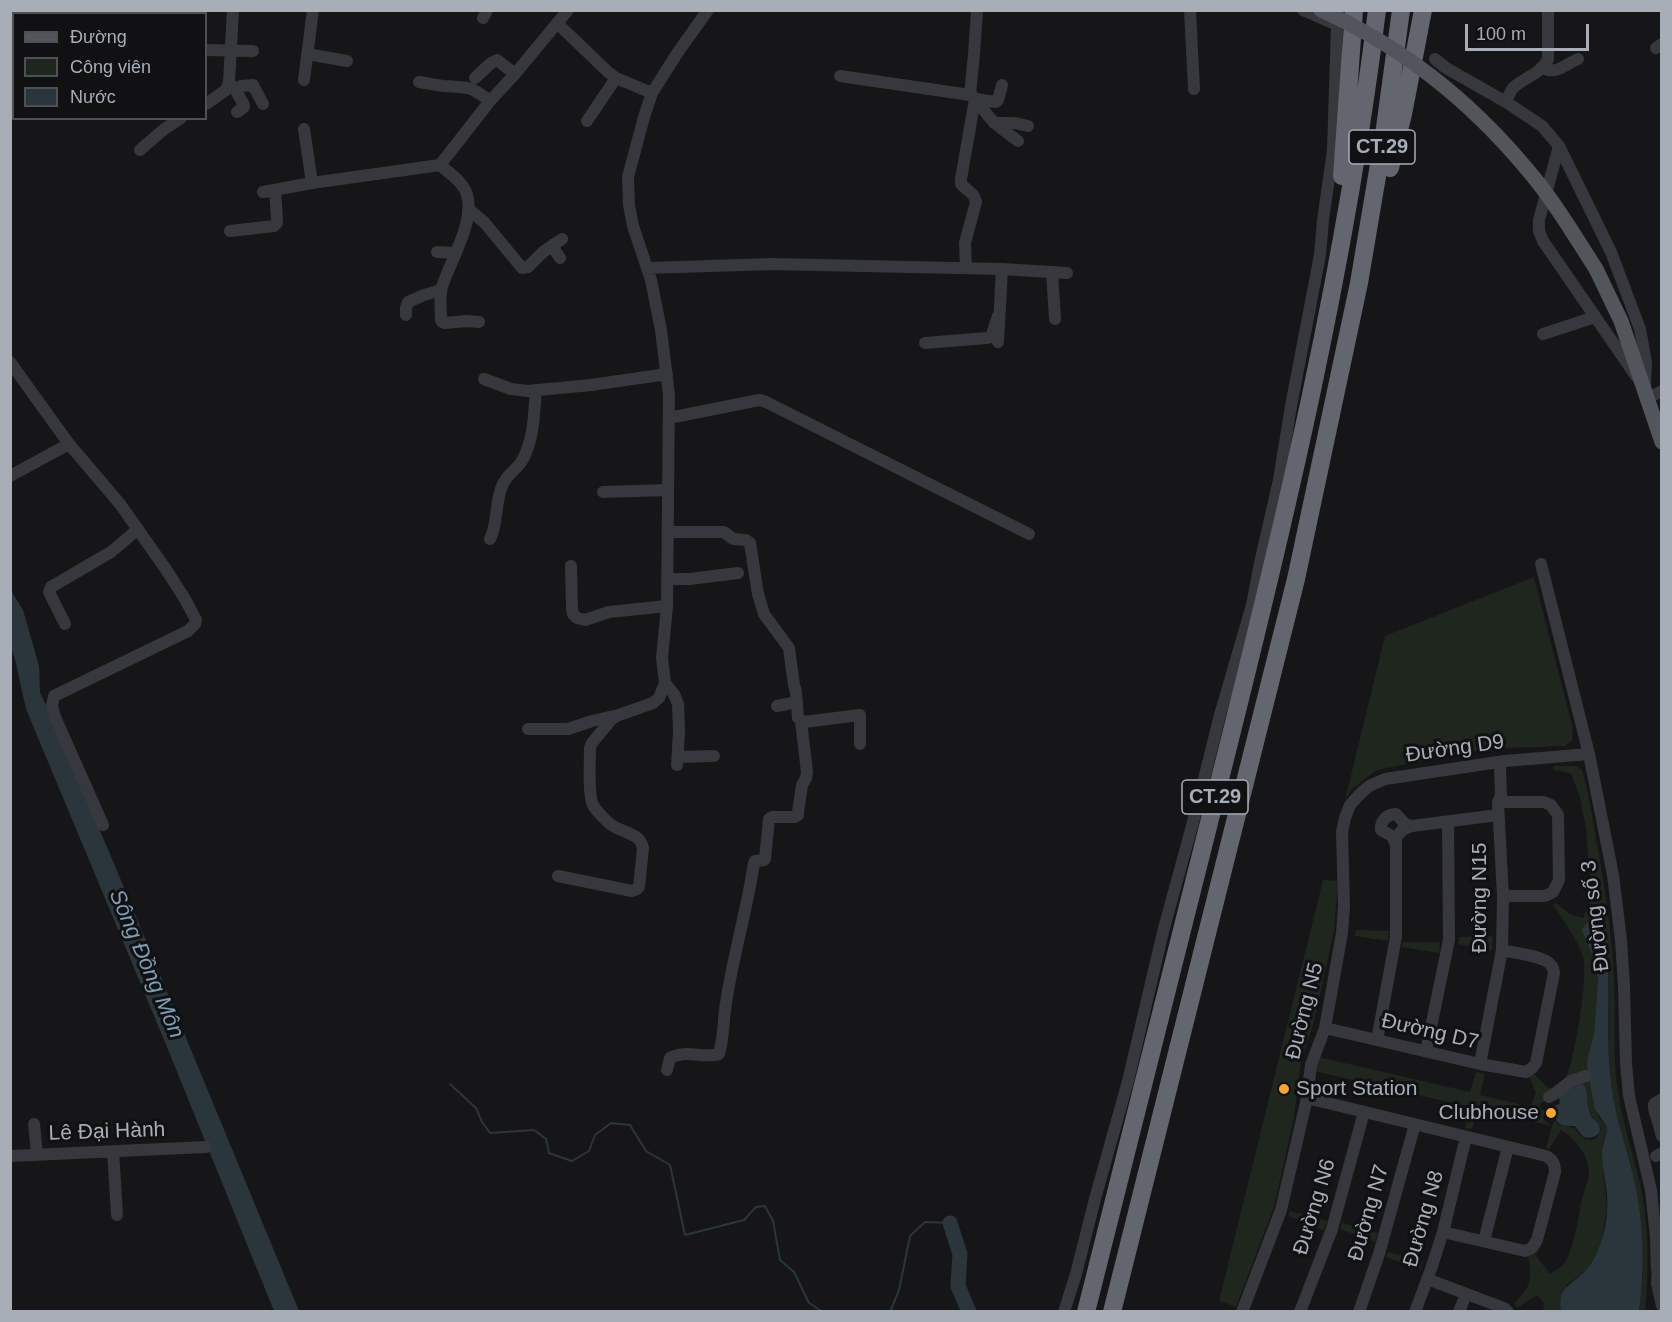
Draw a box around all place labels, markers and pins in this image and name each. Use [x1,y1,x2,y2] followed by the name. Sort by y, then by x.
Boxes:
[1296,1076,1417,1102] place label: Sport Station
[1277,1082,1291,1096] marker: Sport Station
[1439,1100,1539,1126] place label: Clubhouse
[1544,1106,1558,1120] marker: Clubhouse

